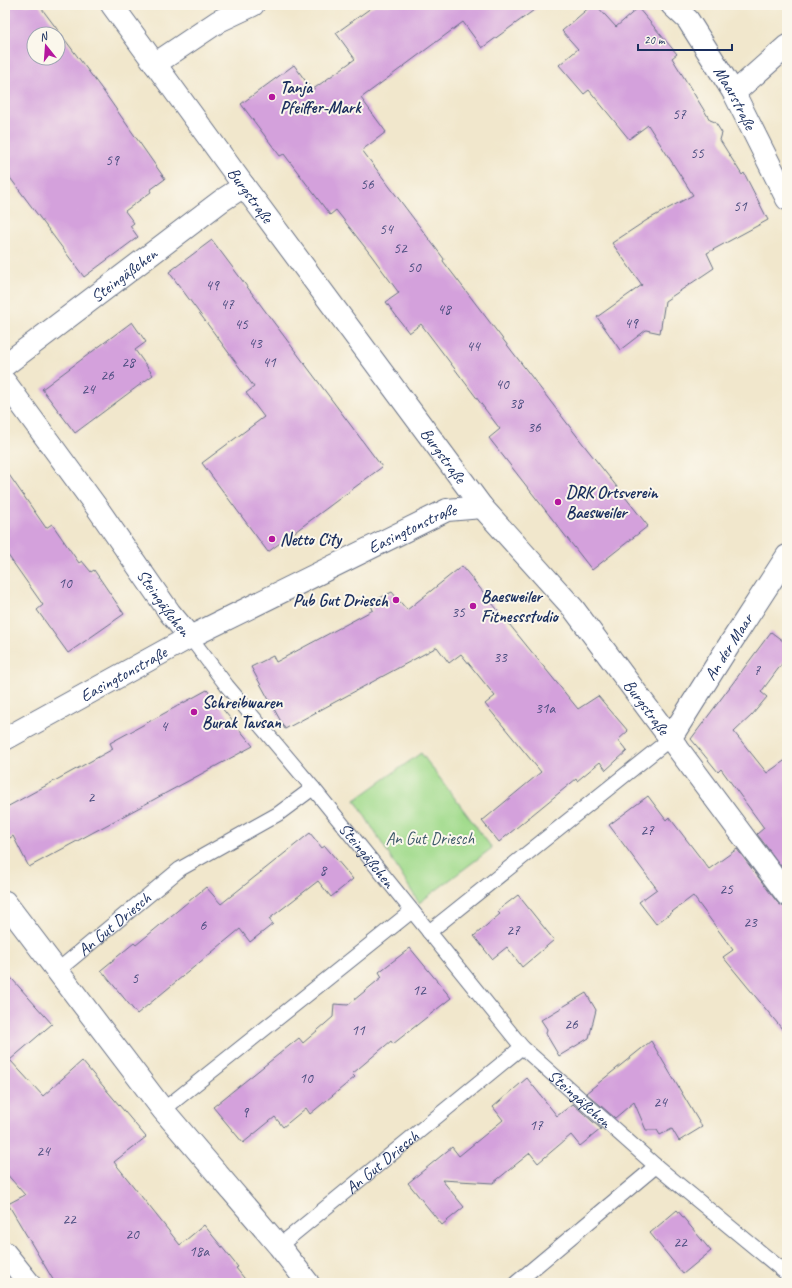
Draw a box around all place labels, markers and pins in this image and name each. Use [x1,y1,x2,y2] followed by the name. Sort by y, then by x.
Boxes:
[280,77,362,118] place label: Tanja Pfeiffer-Mark
[267,92,277,102] marker: Tanja Pfeiffer-Mark
[566,482,659,523] place label: DRK Ortsverein Baesweiler
[553,497,563,507] marker: DRK Ortsverein Baesweiler
[280,529,343,550] place label: Netto City
[267,534,277,544] marker: Netto City
[481,586,559,627] place label: Baesweiler Fitnessstudio
[293,590,389,611] place label: Pub Gut Driesch
[391,595,401,605] marker: Pub Gut Driesch
[468,601,478,611] marker: Baesweiler Fitnessstudio
[202,692,284,733] place label: Schreibwaren Burak Tavsan
[189,707,199,717] marker: Schreibwaren Burak Tavsan

